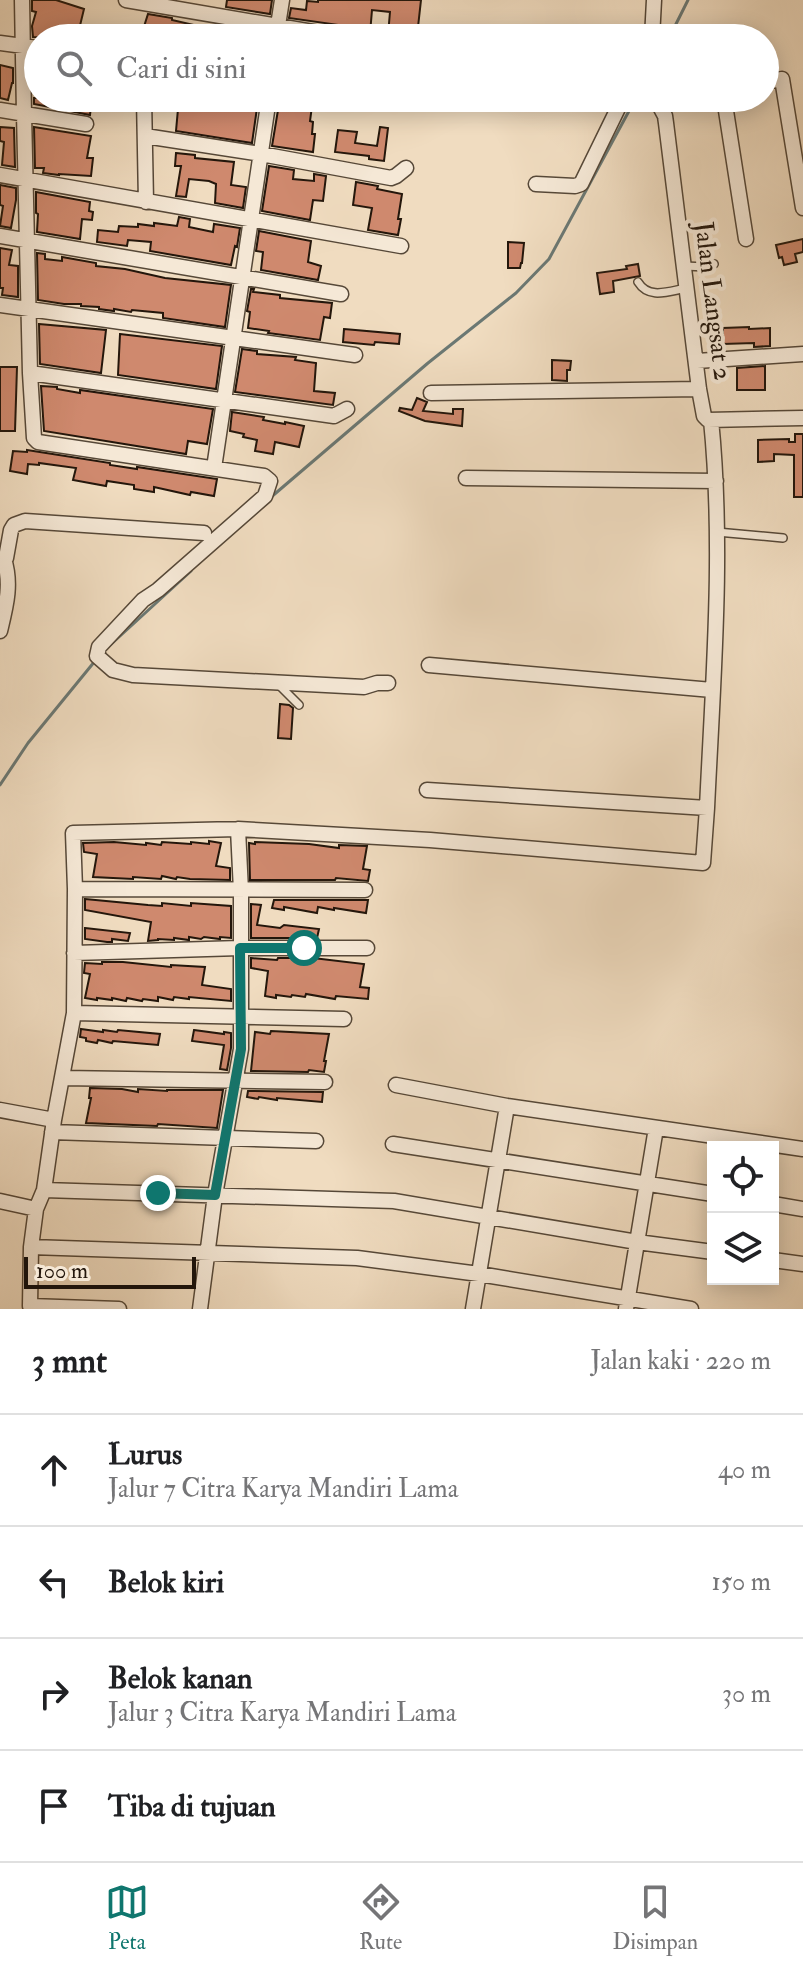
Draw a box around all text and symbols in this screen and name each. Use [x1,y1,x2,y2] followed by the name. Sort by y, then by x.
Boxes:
[24,24,779,112] search box
[52,46,96,90] icon: search
[116,50,246,87] text: Cari di sini
[687,219,739,382] street label: Jalan Langsat 2
[286,930,322,966] route start
[707,1141,779,1285] map controls
[707,1141,779,1213] button: locate
[140,1175,176,1211] route end
[707,1213,779,1285] button: layers
[24,1253,196,1289] scale bar
[36,1257,88,1285] text: 100 m
[32,1340,107,1383] text: 3 mnt
[590,1345,771,1377] text: Jalan kaki · 220 m
[108,1436,182,1473] text: Lurus
[32,1448,76,1492] icon: ahead
[718,1454,771,1486] text: 40 m
[108,1473,458,1505] text: Jalur 7 Citra Karya Mandiri Lama
[32,1560,76,1604] icon: left
[108,1564,224,1601] text: Belok kiri
[712,1566,771,1598] text: 150 m
[108,1660,252,1697] text: Belok kanan
[32,1672,76,1716] icon: right
[722,1678,771,1710] text: 30 m
[108,1697,456,1729] text: Jalur 3 Citra Karya Mandiri Lama
[32,1784,76,1828] icon: arrive
[108,1788,276,1825] text: Tiba di tujuan
[105,1880,149,1956] tab: Peta
[359,1880,403,1956] tab: Rute
[612,1880,698,1956] tab: Disimpan

